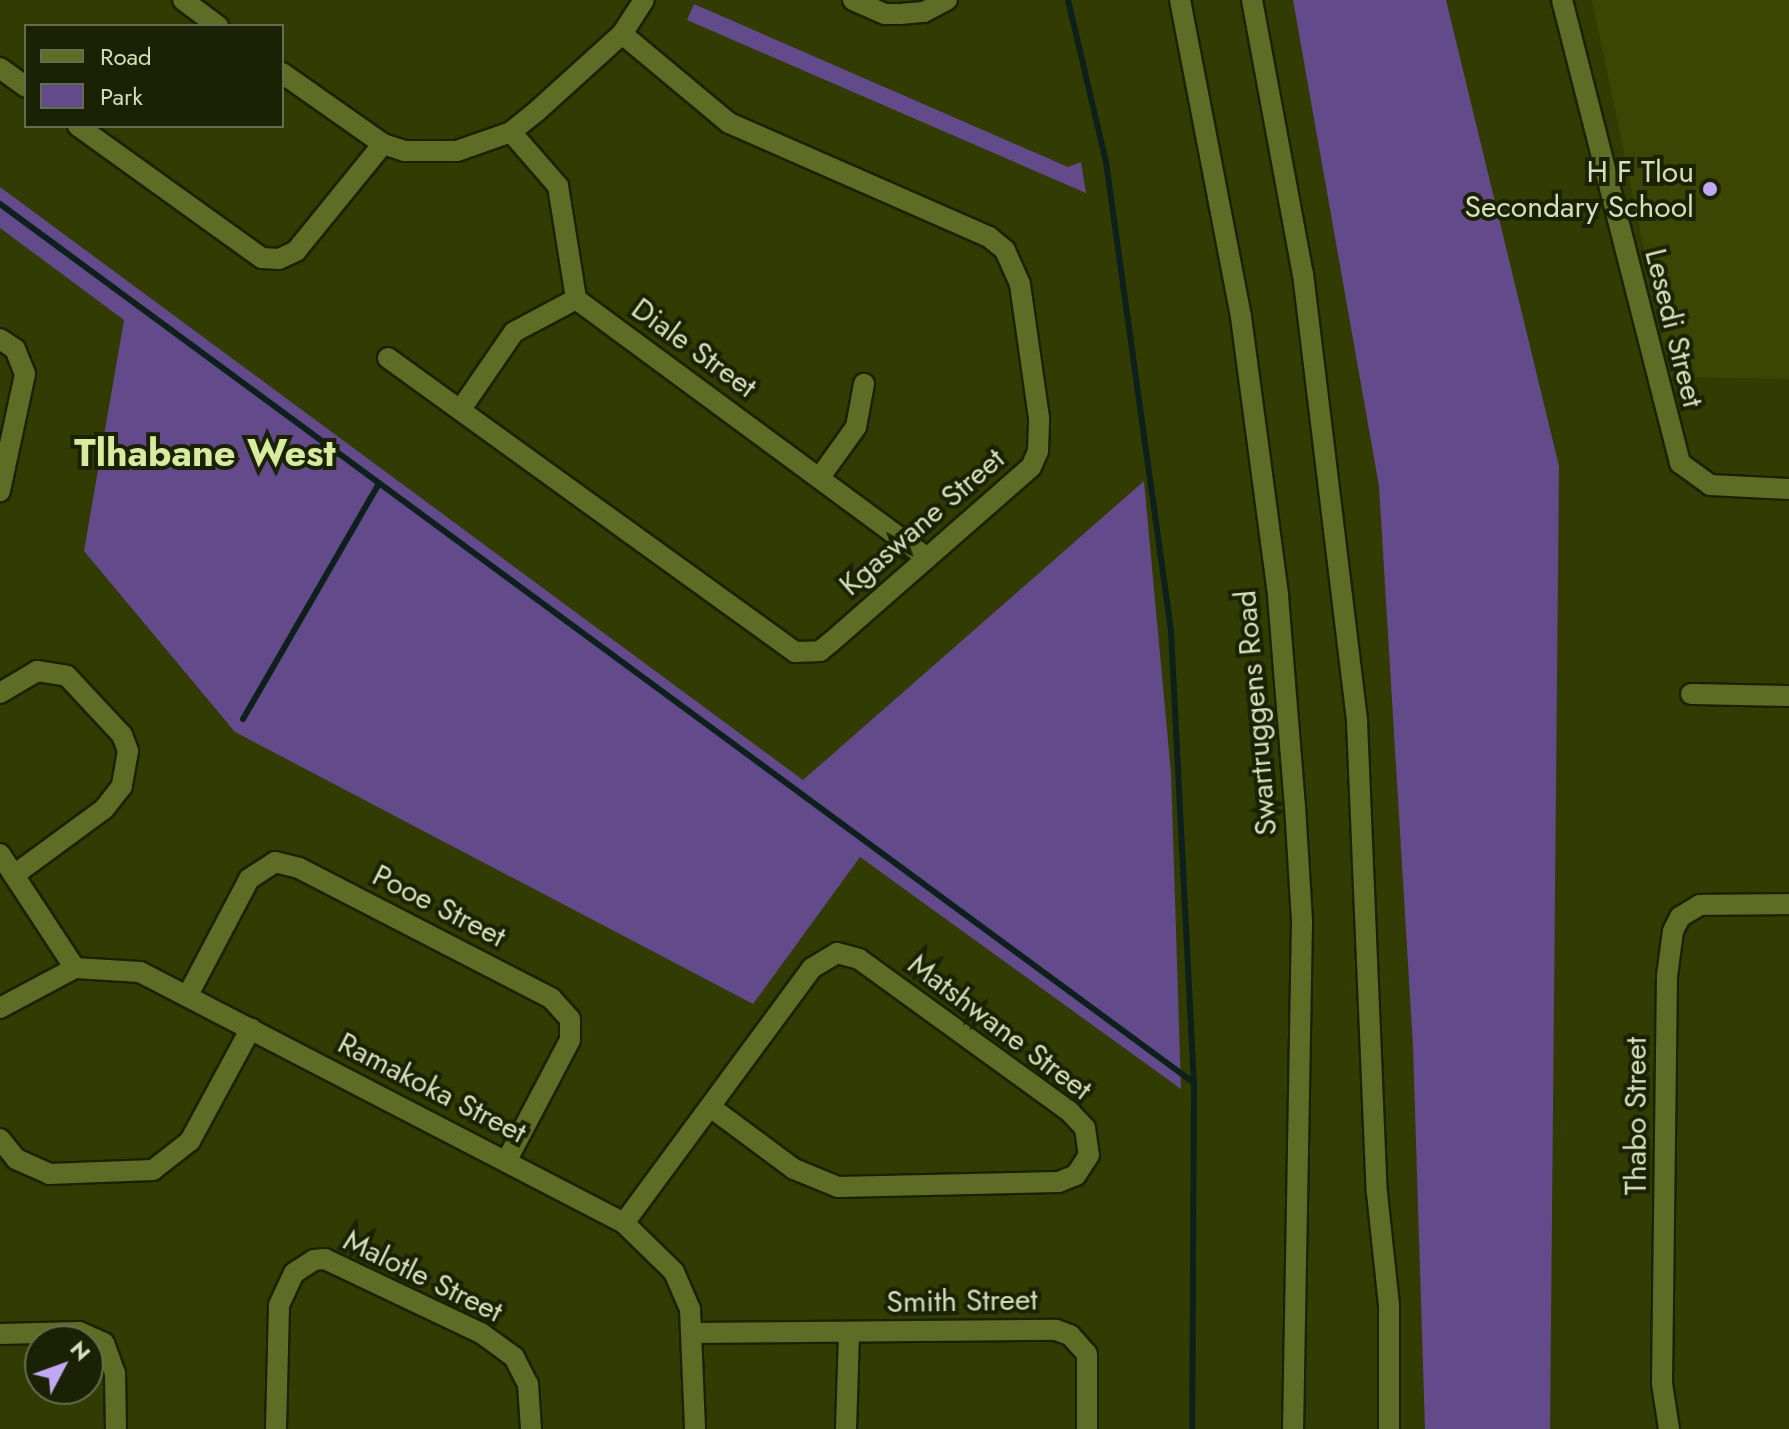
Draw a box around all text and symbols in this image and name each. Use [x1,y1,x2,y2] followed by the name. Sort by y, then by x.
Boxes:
[24,24,284,128] legend
[100,39,152,74] text: Road
[100,79,143,114] text: Park
[1465,154,1694,224] place label: H F Tlou Secondary School
[1701,180,1719,198] marker: H F Tlou Secondary School
[1637,245,1711,411] street label: Lesedi Street
[625,291,763,405] street label: Diale Street
[74,430,336,476] district label: Tlhabane West
[832,441,1012,603] street label: Kgaswane Street
[1227,589,1285,837] street label: Swartruggens Road
[367,857,511,955] street label: Pooe Street
[901,946,1099,1108] street label: Matshwane Street
[332,1025,532,1151] street label: Ramakoka Street
[1618,1037,1654,1195] street label: Thabo Street
[338,1222,508,1330] street label: Malotle Street
[886,1282,1038,1320] street label: Smith Street
[24,1325,104,1405] north arrow
[63,1333,98,1368] text: N

